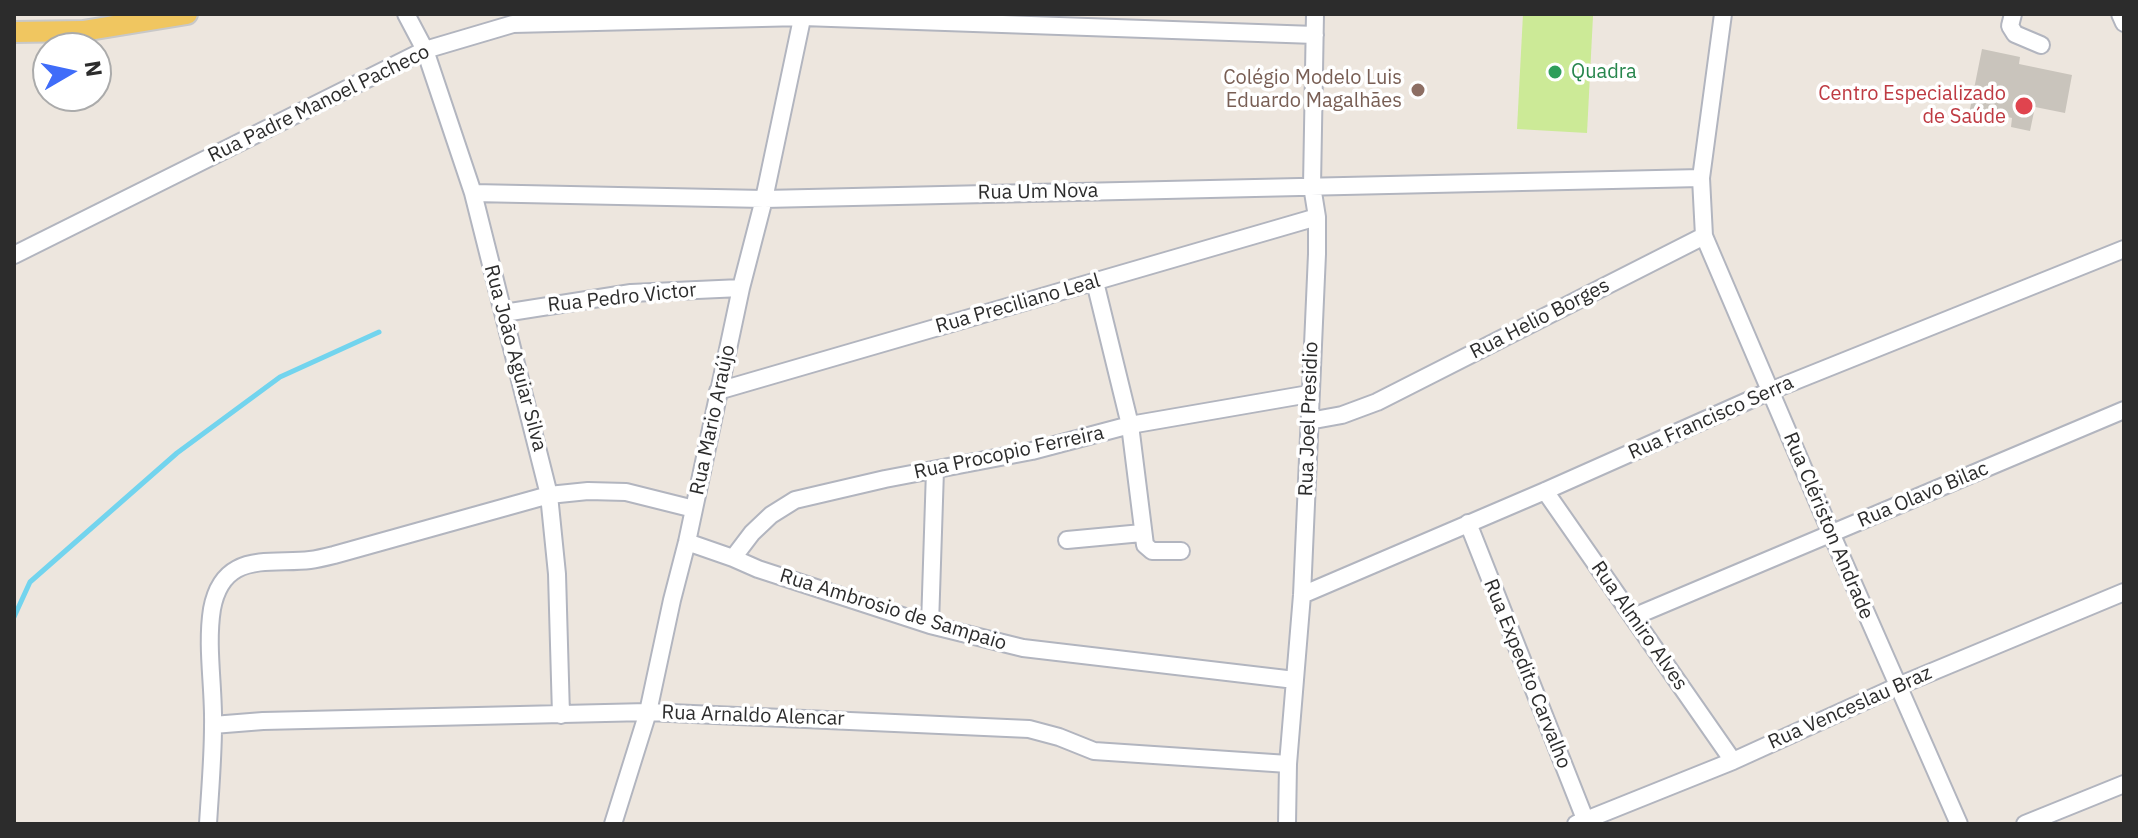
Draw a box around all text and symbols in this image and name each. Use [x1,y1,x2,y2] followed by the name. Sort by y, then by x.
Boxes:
[32,32,112,112] north arrow
[204,40,434,168] street label: Rua Padre Manoel Pacheco
[79,58,110,79] text: N
[1571,60,1637,84] place label: Quadra
[1546,63,1564,81] marker: Quadra
[1223,66,1402,113] place label: Colégio Modelo Luis Eduardo Magalhães
[1409,81,1427,99] marker: Colégio Modelo Luis Eduardo Magalhães
[1818,82,2006,129] place label: Centro Especializado de Saúde
[2013,95,2035,117] marker: Centro Especializado de Saúde
[977,179,1099,205] street label: Rua Um Nova
[479,262,551,454] street label: Rua João Aguiar Silva
[933,269,1103,339] street label: Rua Preciliano Leal
[1466,274,1614,364] street label: Rua Helio Borges
[546,278,698,318] street label: Rua Pedro Victor
[1294,341,1324,497] street label: Rua Joel Presidio
[685,343,741,497] street label: Rua Mario Araújo
[1625,371,1797,465] street label: Rua Francisco Serra
[912,421,1106,485] street label: Rua Procopio Ferreira
[1778,429,1878,623] street label: Rua Clériston Andrade
[1854,457,1992,533] street label: Rua Olavo Bilac
[1586,557,1692,695] street label: Rua Almiro Alves
[777,564,1009,656] street label: Rua Ambrosio de Sampaio
[1478,576,1576,772] street label: Rua Expedito Carvalho
[1764,661,1936,755] street label: Rua Venceslau Braz
[661,701,845,731] street label: Rua Arnaldo Alencar

